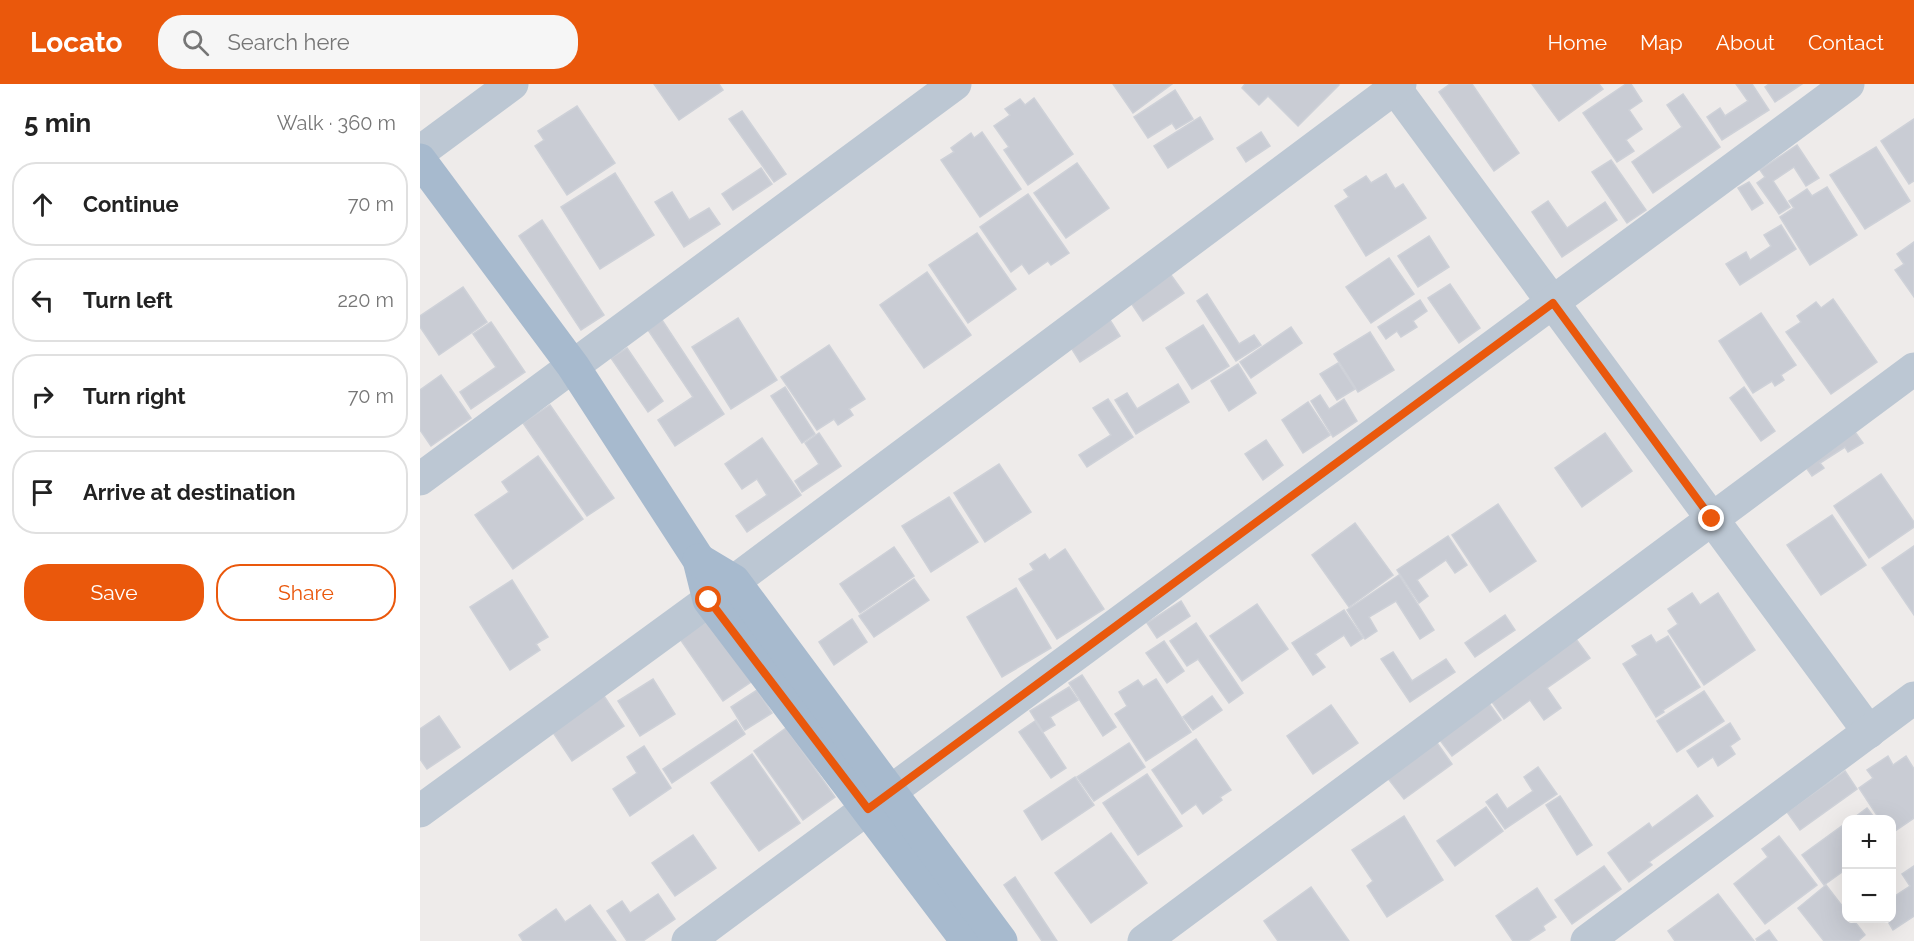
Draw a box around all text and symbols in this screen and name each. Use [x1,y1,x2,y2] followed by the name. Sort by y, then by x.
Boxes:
[158,15,578,69] search box
[30,26,122,59] text: Locato
[179,26,212,59] icon: search
[227,29,350,55] text: Search here
[1548,30,1607,55] text: Home
[1640,30,1683,55] text: Map
[1716,30,1775,55] text: About
[1808,30,1884,55] text: Contact
[24,108,91,138] text: 5 min
[277,111,396,135] text: Walk · 360 m
[26,188,59,221] icon: ahead
[83,191,179,217] text: Continue
[348,192,394,216] text: 70 m
[26,284,59,317] icon: left
[83,287,173,313] text: Turn left
[337,288,394,312] text: 220 m
[26,380,59,413] icon: right
[83,383,186,409] text: Turn right
[348,384,394,408] text: 70 m
[26,476,59,509] icon: arrive
[83,479,296,505] text: Arrive at destination
[1698,505,1724,531] route end
[24,564,204,621] button: Save
[216,564,396,621] button: Share
[695,586,721,612] route start
[1842,815,1896,923] map controls
[1842,815,1896,869] button: +
[1842,869,1896,923] button: −

